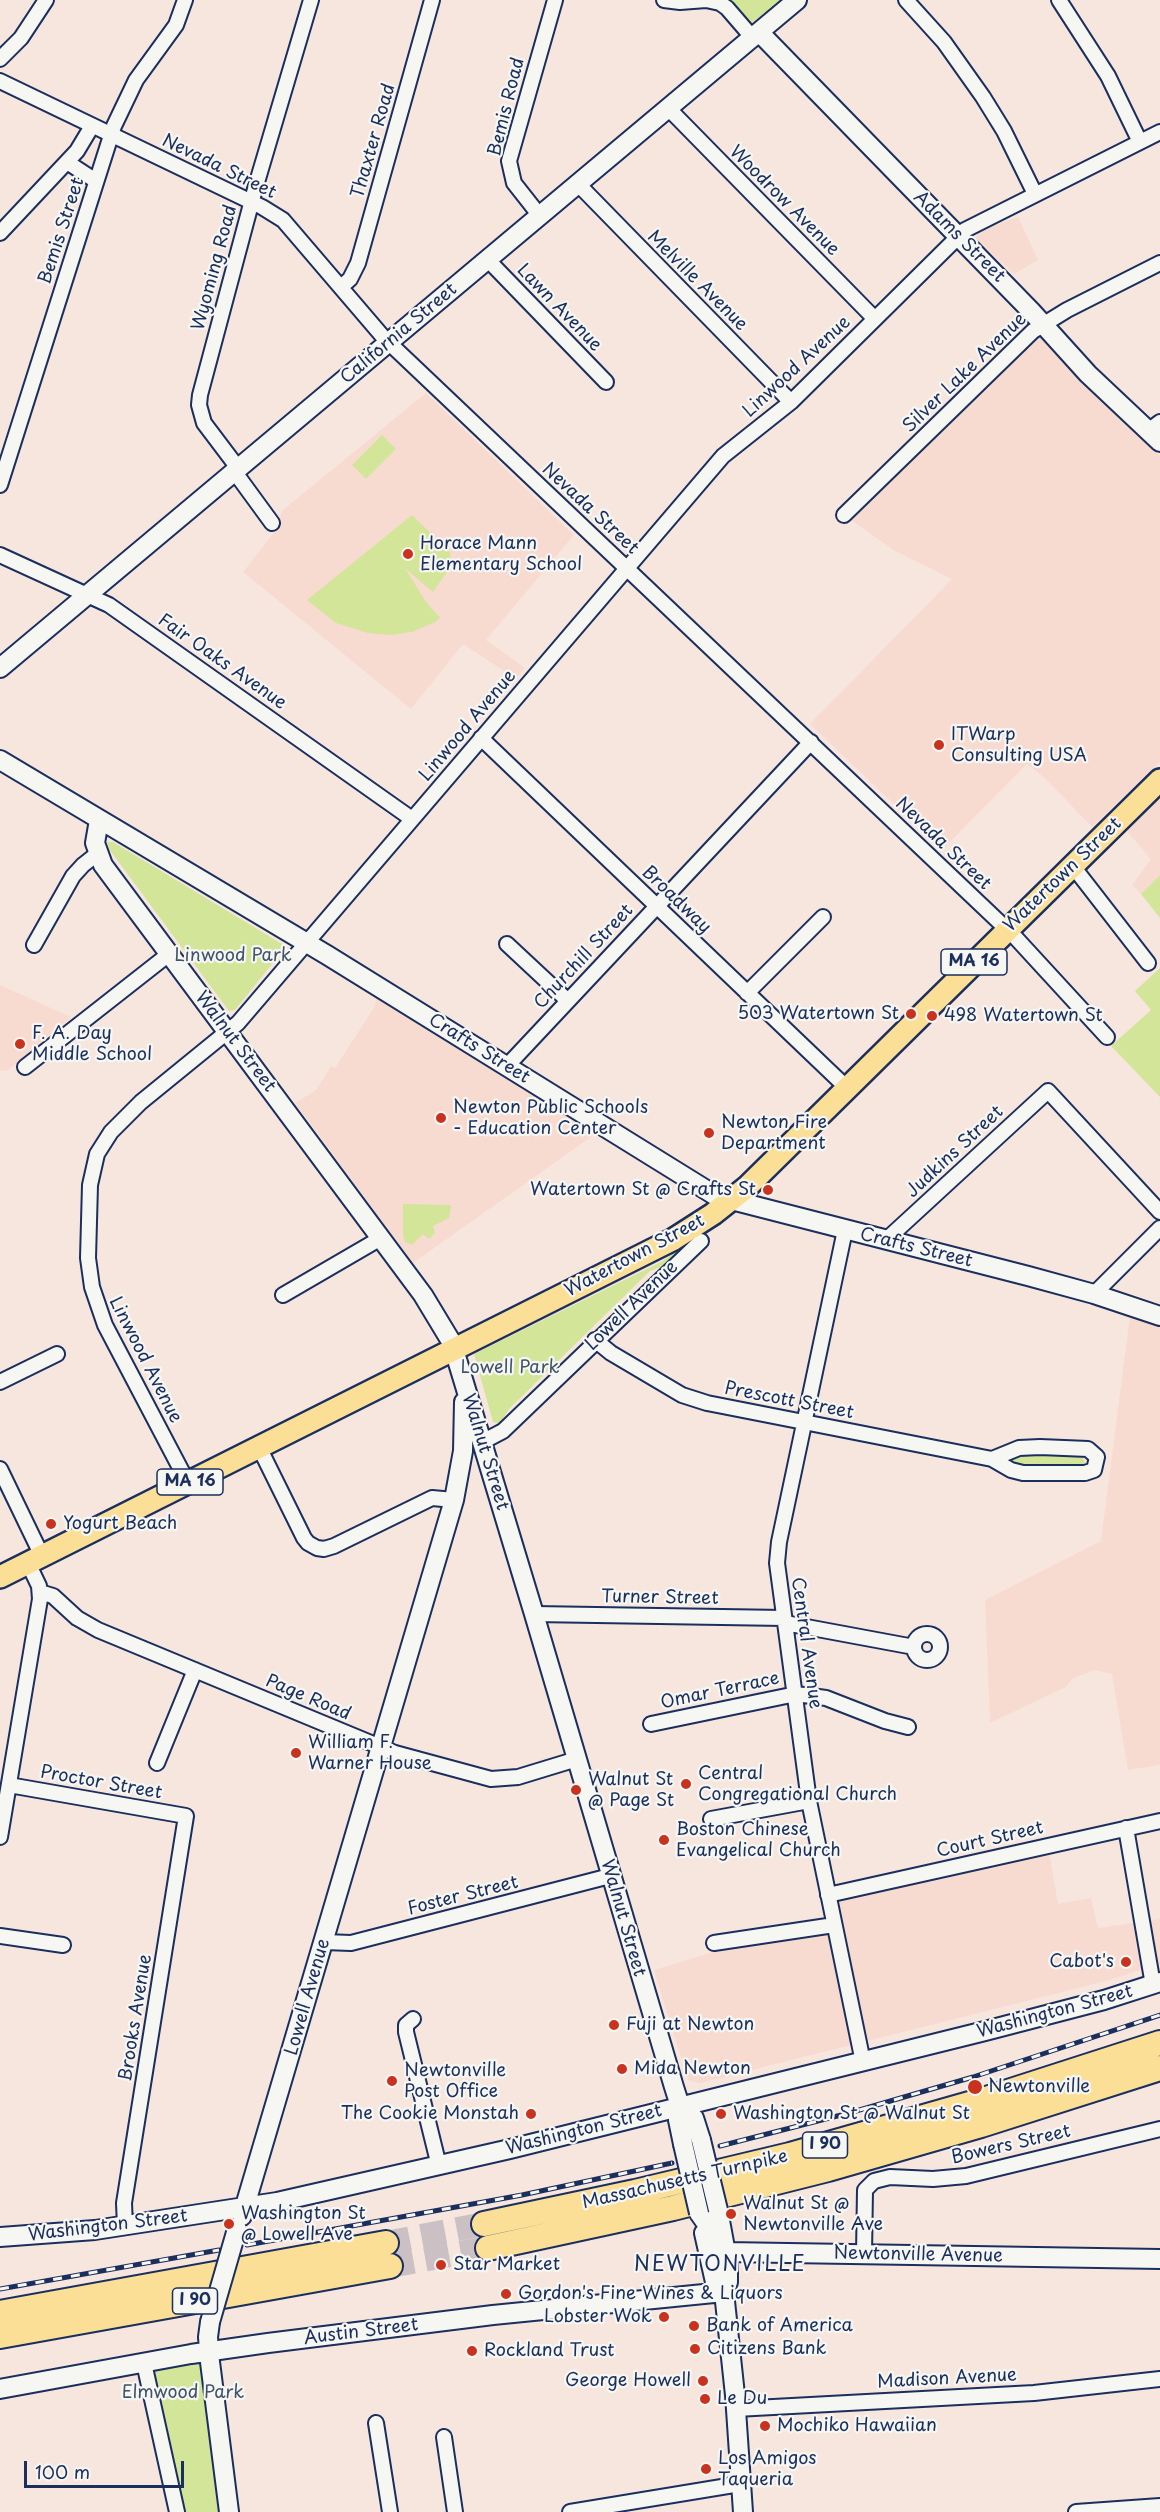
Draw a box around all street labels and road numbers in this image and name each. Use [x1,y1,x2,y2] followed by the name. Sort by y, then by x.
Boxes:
[484,55,530,159] street label: Bemis Road
[347,81,401,201] street label: Thaxter Road
[158,130,280,204] street label: Nevada Street
[724,141,844,261] street label: Woodrow Avenue
[35,175,89,287] street label: Bemis Street
[909,187,1009,287] street label: Adams Street
[188,203,242,333] street label: Wyoming Road
[642,226,752,336] street label: Melville Avenue
[512,260,606,356] street label: Lawn Avenue
[336,279,462,389] street label: California Street
[899,309,1031,437] street label: Silver Lake Avenue
[739,312,855,422] street label: Linwood Avenue
[537,459,643,559] street label: Nevada Street
[154,610,290,714] street label: Fair Oaks Avenue
[415,666,521,786] street label: Linwood Avenue
[891,793,995,895] street label: Nevada Street
[1000,813,1126,937] street label: Watertown Street
[637,862,715,938] street label: Broadway
[530,900,638,1014] street label: Churchill Street
[941,949,1007,975] road number: MA 16
[190,987,280,1097] street label: Walnut Street
[424,1009,534,1089] street label: Crafts Street
[902,1102,1008,1202] street label: Judkins Street
[561,1210,709,1302] street label: Watertown Street
[858,1224,974,1272] street label: Crafts Street
[581,1256,683,1356] street label: Lowell Avenue
[104,1293,186,1427] street label: Linwood Avenue
[723,1378,855,1424] street label: Prescott Street
[457,1391,513,1513] street label: Walnut Street
[157,1469,223,1495] road number: MA 16
[786,1576,826,1710] street label: Central Avenue
[601,1586,719,1610] street label: Turner Street
[659,1668,781,1714] street label: Omar Terrace
[262,1670,354,1726] street label: Page Road
[38,1762,164,1804] street label: Proctor Street
[934,1817,1046,1863] street label: Court Street
[596,1857,650,1979] street label: Walnut Street
[406,1872,520,1920] street label: Foster Street
[281,1936,335,2058] street label: Lowell Avenue
[115,1953,157,2083] street label: Brooks Avenue
[975,1981,1135,2043] street label: Washington Street
[504,2100,664,2160] street label: Washington Street
[949,2121,1073,2169] street label: Bowers Street
[802,2132,848,2158] road number: I 90
[580,2146,790,2214] street label: Massachusetts Turnpike
[27,2206,189,2246] street label: Washington Street
[833,2243,1003,2267] street label: Newtonville Avenue
[172,2288,218,2314] road number: I 90
[303,2314,419,2350] street label: Austin Street
[877,2365,1017,2393] street label: Madison Avenue

